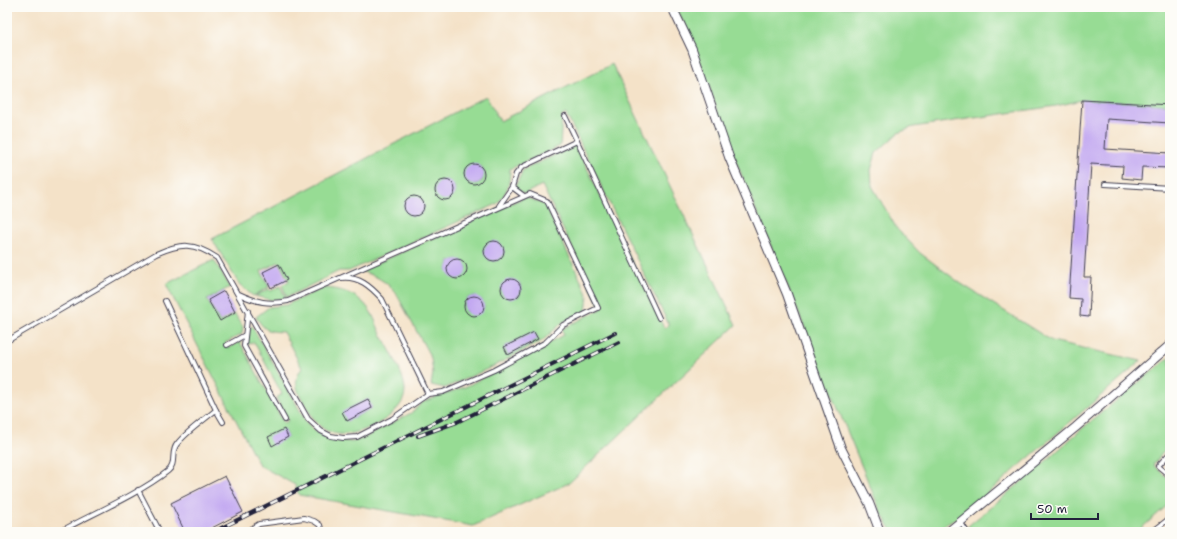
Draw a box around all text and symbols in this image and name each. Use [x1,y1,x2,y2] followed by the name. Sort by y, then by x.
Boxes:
[1031,495,1098,521] scale bar
[1037,501,1067,517] text: 50 m

